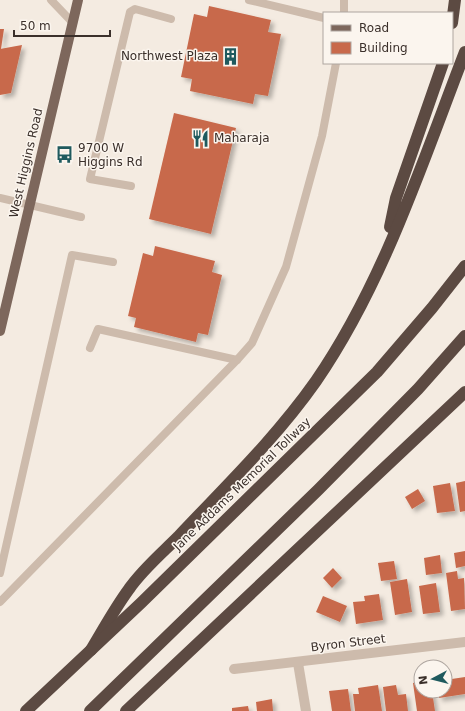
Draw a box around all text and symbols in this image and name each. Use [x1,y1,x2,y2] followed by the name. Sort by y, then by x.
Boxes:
[14,12,110,38] scale bar
[323,12,453,64] legend
[20,19,51,33] text: 50 m
[359,21,389,35] text: Road
[359,41,408,55] text: Building
[221,46,241,66] building icon: Northwest Plaza
[121,49,218,63] place label: Northwest Plaza
[7,107,45,219] street label: West Higgins Road
[191,128,211,148] restaurant icon: Maharaja
[214,131,270,145] place label: Maharaja
[78,141,143,169] place label: 9700 W Higgins Rd
[55,145,75,165] bus stop icon: 9700 W Higgins Rd
[170,415,313,554] street label: Jane Addams Memorial Tollway
[310,631,386,655] street label: Byron Street
[413,659,453,699] north arrow
[417,675,431,686] text: N

